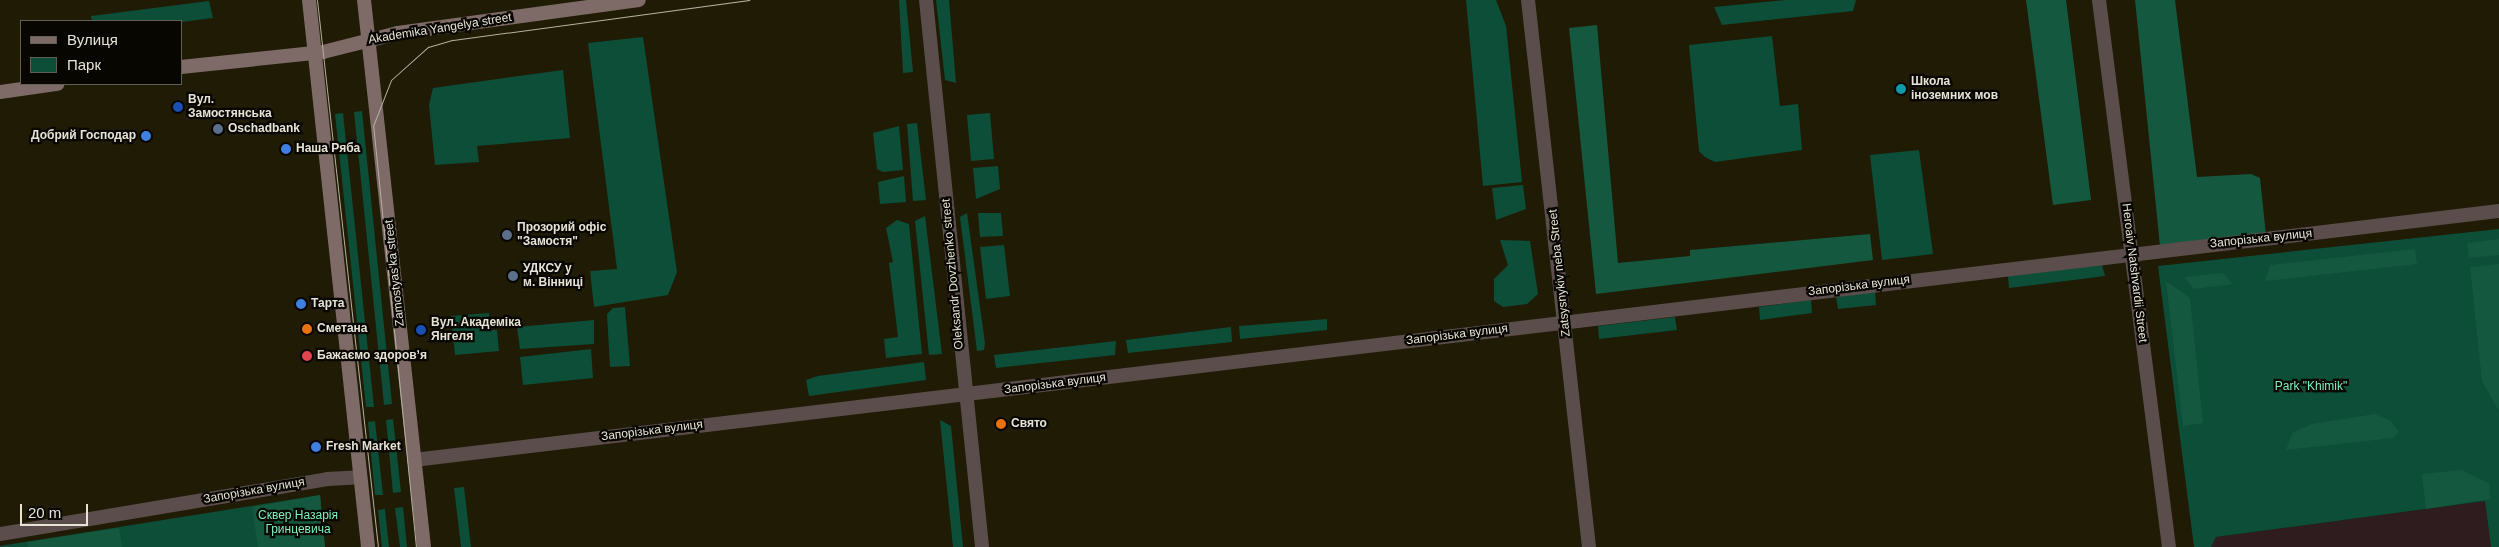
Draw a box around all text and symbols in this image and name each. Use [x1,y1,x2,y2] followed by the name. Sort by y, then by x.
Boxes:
[367,11,513,47] street label: Akademika Yangelya street
[20,20,182,85] legend
[67,31,118,48] text: Вулиця
[67,56,101,73] text: Парк
[1911,75,1998,103] place label: Школа іноземних мов
[1895,83,1907,95] marker: Школа іноземних мов
[188,93,272,121] place label: Вул. Замостянська
[172,101,184,113] marker: Вул. Замостянська
[228,122,300,136] place label: Oschadbank
[212,123,224,135] marker: Oschadbank
[31,129,136,143] place label: Добрий Господар
[140,130,152,142] marker: Добрий Господар
[296,142,360,156] place label: Наша Ряба
[280,143,292,155] marker: Наша Ряба
[939,198,967,350] street label: Oleksandr Dovzhenko street
[2118,203,2150,343] street label: Heroaiv Natshvardii Street
[1546,209,1574,337] street label: Zatsysnykiv neba Street
[382,219,408,327] street label: Zamostyas'ka street
[517,221,606,249] place label: Прозорий офіс "Замостя"
[2209,226,2313,252] street label: Запорізька вулиця
[501,229,513,241] marker: Прозорий офіс "Замостя"
[523,262,583,290] place label: УДКСУ у м. Вінниці
[507,270,519,282] marker: УДКСУ у м. Вінниці
[1807,273,1911,299] street label: Запорізька вулиця
[311,297,344,311] place label: Тарта
[295,298,307,310] marker: Тарта
[431,316,521,344] place label: Вул. Академіка Янгеля
[317,322,368,336] place label: Сметана
[1405,322,1509,348] street label: Запорізька вулиця
[301,323,313,335] marker: Сметана
[415,324,427,336] marker: Вул. Академіка Янгеля
[317,349,427,363] place label: Бажаємо здоровʼя
[301,350,313,362] marker: Бажаємо здоровʼя
[1003,371,1107,397] street label: Запорізька вулиця
[2275,380,2347,394] park label: Park "Khimik"
[1011,417,1047,431] place label: Свято
[600,418,704,444] street label: Запорізька вулиця
[995,418,1007,430] marker: Свято
[326,440,401,454] place label: Fresh Market
[310,441,322,453] marker: Fresh Market
[202,475,306,507] street label: Запорізька вулиця
[22,494,90,526] scale bar
[28,504,61,521] text: 20 m
[258,509,338,537] park label: Сквер Назарія Гринцевича

